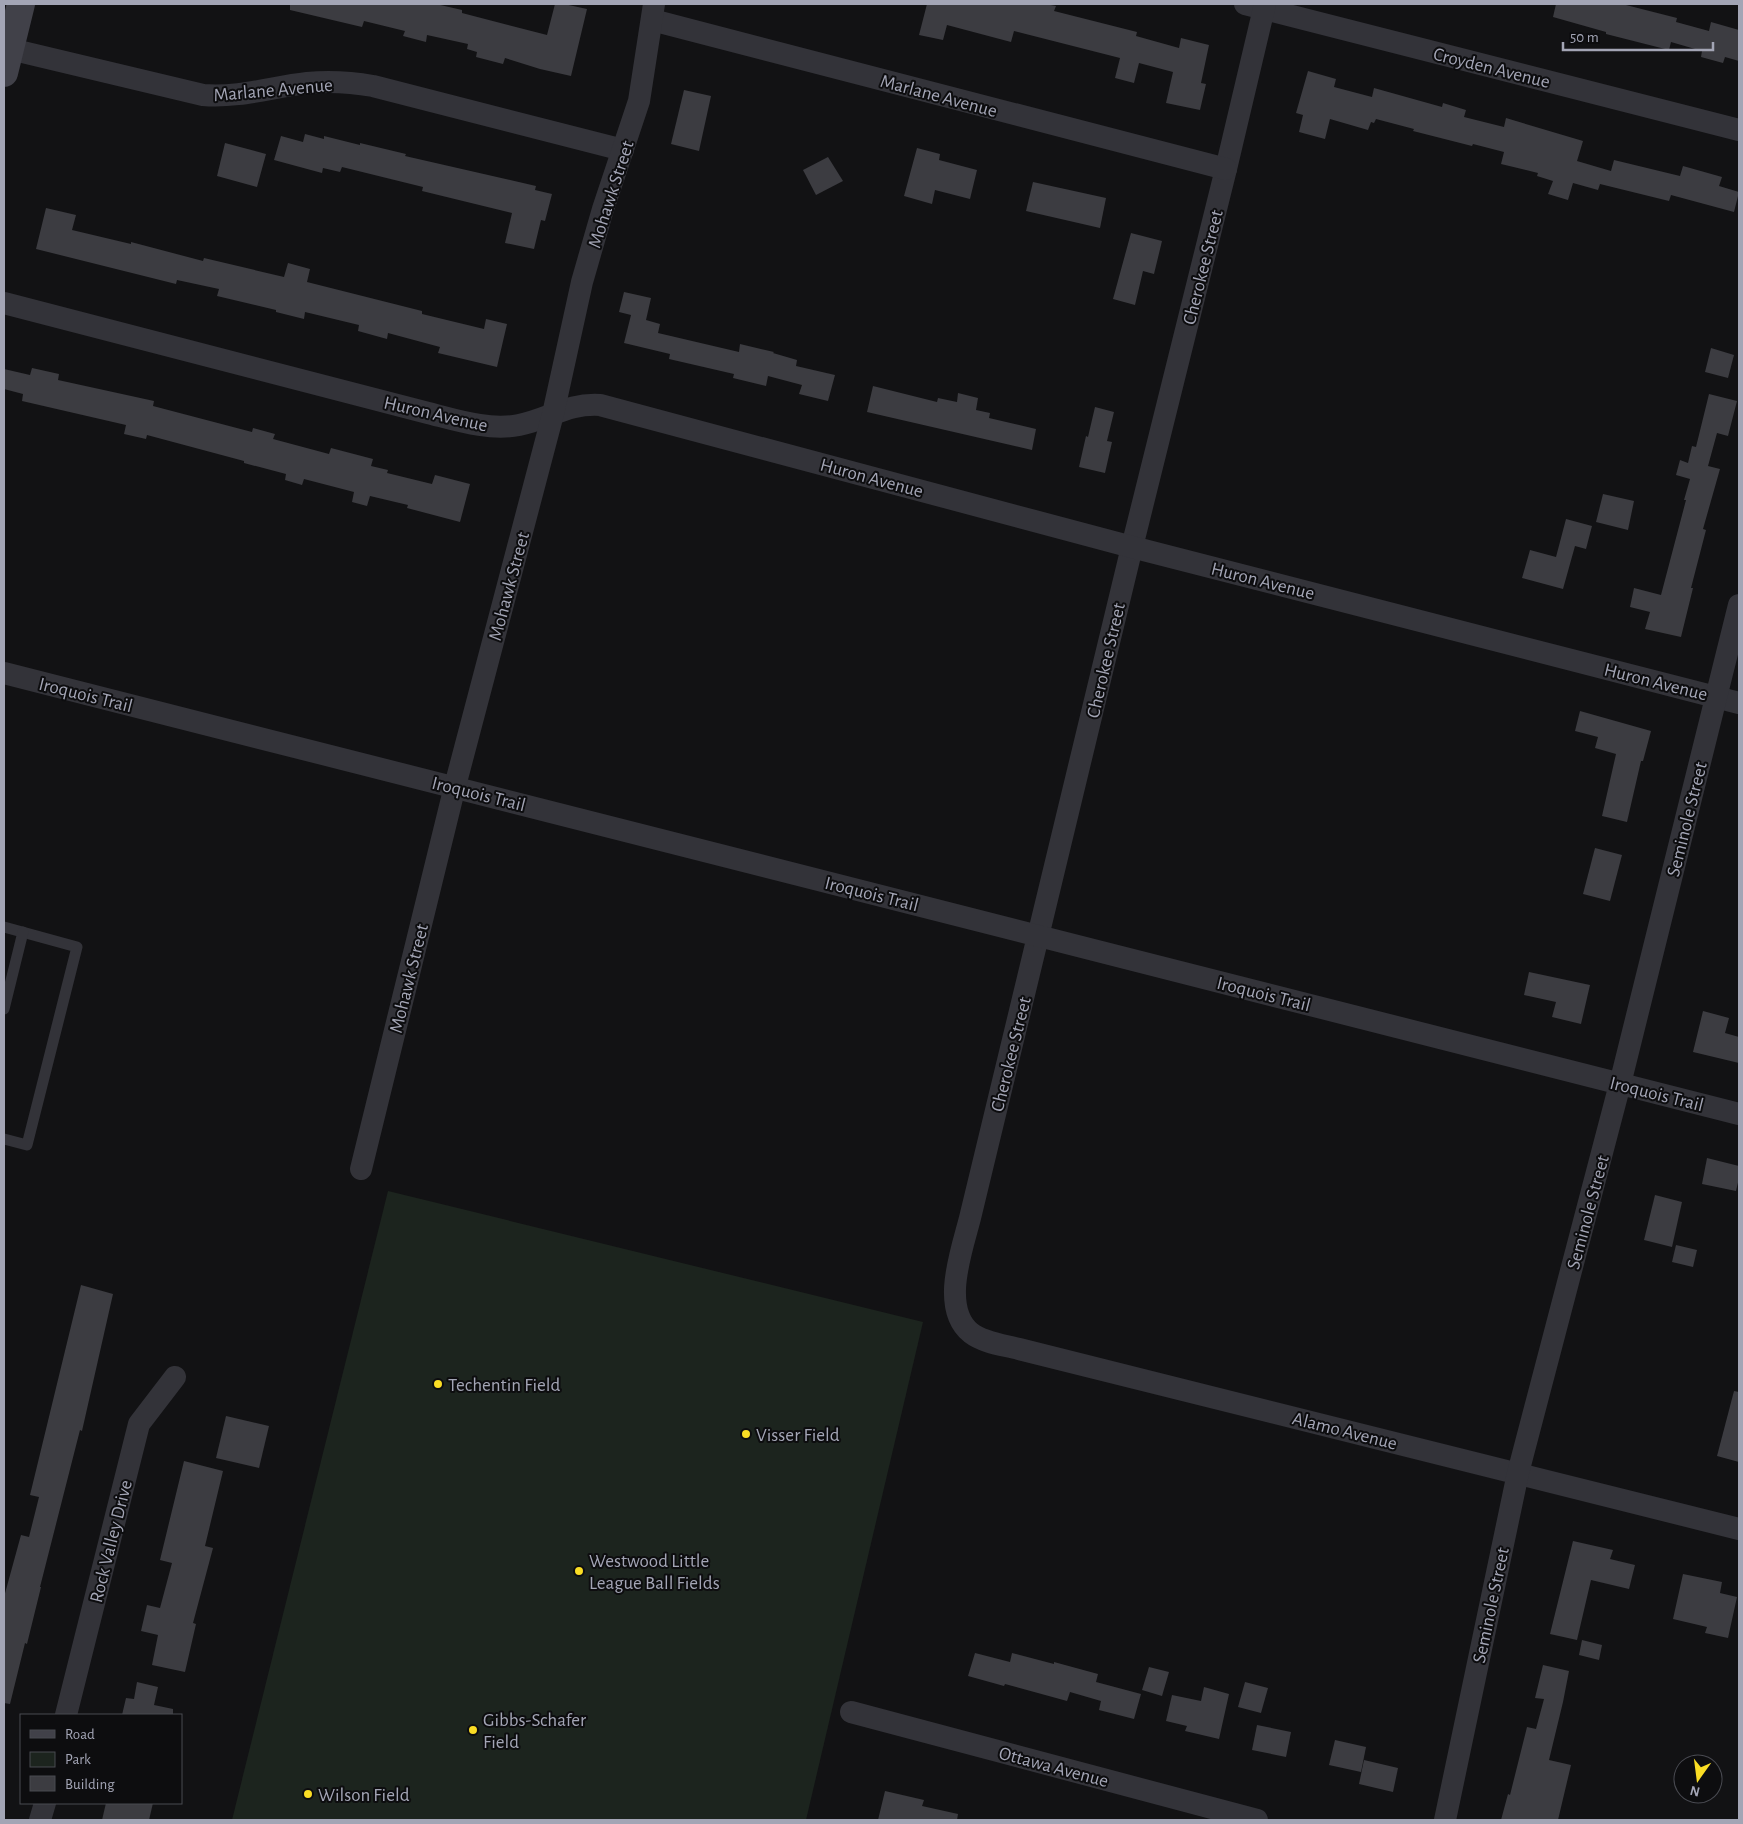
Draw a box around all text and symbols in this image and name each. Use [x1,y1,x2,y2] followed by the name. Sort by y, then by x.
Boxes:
[1563,20,1713,52] scale bar
[1570,30,1599,45] text: 50 m
[1431,45,1552,92] street label: Croyden Avenue
[878,72,999,121] street label: Marlane Avenue
[213,76,334,105] street label: Marlane Avenue
[585,138,638,251] street label: Mohawk Street
[1180,208,1227,327] street label: Cherokee Street
[382,393,489,436] street label: Huron Avenue
[818,456,925,501] street label: Huron Avenue
[486,530,533,643] street label: Mohawk Street
[1209,559,1316,603] street label: Huron Avenue
[1084,601,1129,720] street label: Cherokee Street
[1602,660,1709,704] street label: Huron Avenue
[37,675,134,716] street label: Iroquois Trail
[1664,760,1711,879] street label: Seminole Street
[430,774,527,815] street label: Iroquois Trail
[823,874,920,915] street label: Iroquois Trail
[387,922,432,1035] street label: Mohawk Street
[1215,974,1312,1015] street label: Iroquois Trail
[988,995,1035,1114] street label: Cherokee Street
[1608,1074,1705,1115] street label: Iroquois Trail
[1564,1153,1613,1272] street label: Seminole Street
[448,1376,560,1395] place label: Techentin Field
[432,1378,444,1390] marker: Techentin Field
[1290,1409,1399,1454] street label: Alamo Avenue
[756,1426,840,1445] place label: Visser Field
[740,1428,752,1440] marker: Visser Field
[87,1478,136,1605] street label: Rock Valley Drive
[1470,1546,1513,1665] street label: Seminole Street
[589,1552,720,1593] place label: Westwood Little League Ball Fields
[573,1565,585,1577] marker: Westwood Little League Ball Fields
[483,1711,586,1752] place label: Gibbs-Schafer Field
[20,1714,182,1804] legend
[467,1724,479,1736] marker: Gibbs-Schafer Field
[65,1727,95,1742] text: Road
[997,1744,1110,1791] street label: Ottawa Avenue
[65,1752,91,1767] text: Park
[1673,1754,1723,1804] north arrow
[65,1777,115,1792] text: Building
[1689,1783,1702,1799] text: N
[318,1786,410,1805] place label: Wilson Field
[302,1788,314,1800] marker: Wilson Field

